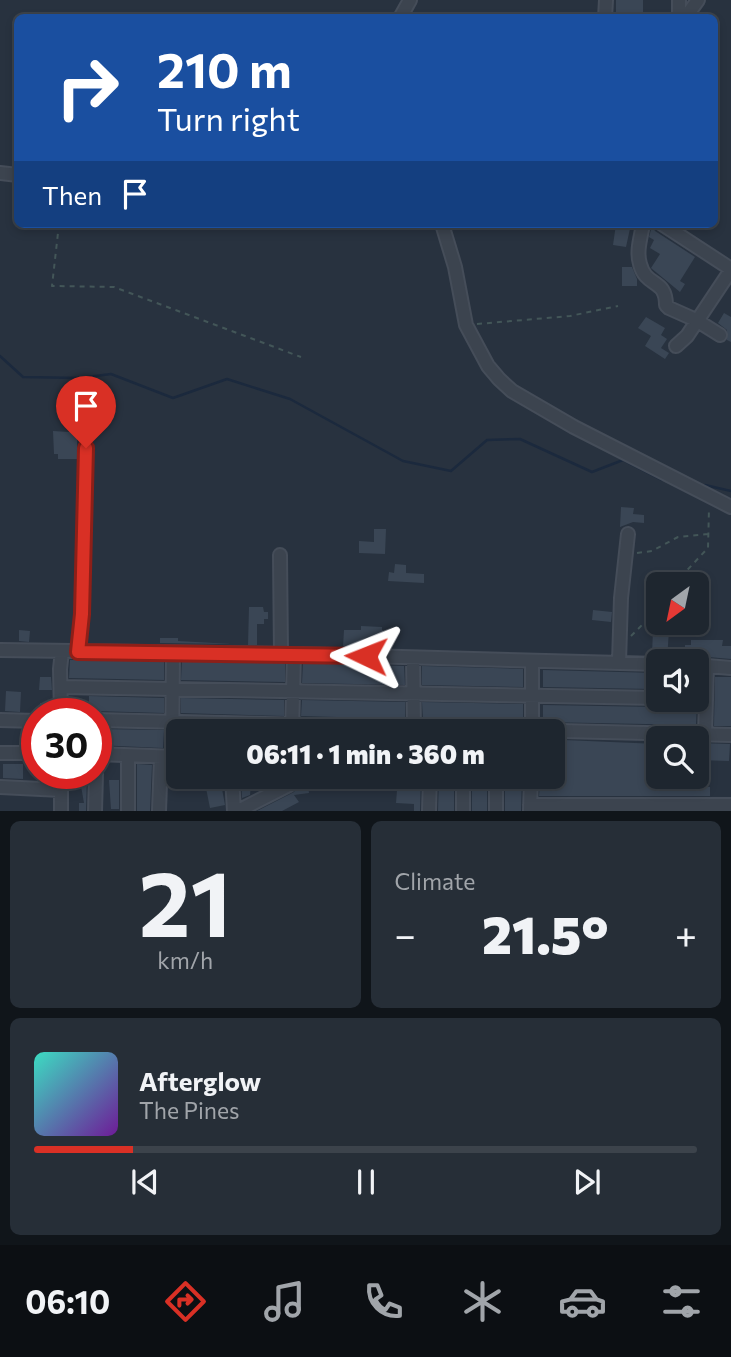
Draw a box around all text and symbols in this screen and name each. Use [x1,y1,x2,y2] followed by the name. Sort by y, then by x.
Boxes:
[157,38,292,98] text: 210 m
[42,42,133,133] icon: right
[157,98,300,138] text: Turn right
[116,175,154,213] icon: arrive
[42,179,102,210] text: Then
[56,376,116,448] pin
[67,387,105,425] icon: arrive
[646,572,709,635] north arrow
[646,572,709,789] map controls
[329,619,403,693] position arrow
[646,649,709,712] button: sound
[21,698,112,789] speed limit sign: 30
[646,726,709,789] button: search
[246,738,485,769] text: 06:11 · 1 min · 360 m
[139,844,232,956] text: 21
[395,867,476,895] text: Climate
[482,901,609,965] text: 21.5°
[395,910,416,957] text: −
[675,910,697,957] text: +
[157,946,213,974] text: km/h
[139,1065,261,1096] text: Afterglow
[139,1096,240,1124] text: The Pines
[126,1163,164,1201] icon: previous
[347,1163,385,1201] icon: pause
[568,1163,606,1201] icon: next
[161,1277,210,1326] icon: directions
[260,1277,309,1326] icon: music
[359,1277,408,1326] icon: phone
[458,1277,507,1326] icon: climate
[558,1277,607,1326] icon: car
[657,1277,706,1326] icon: filters
[25,1281,110,1321] text: 06:10

